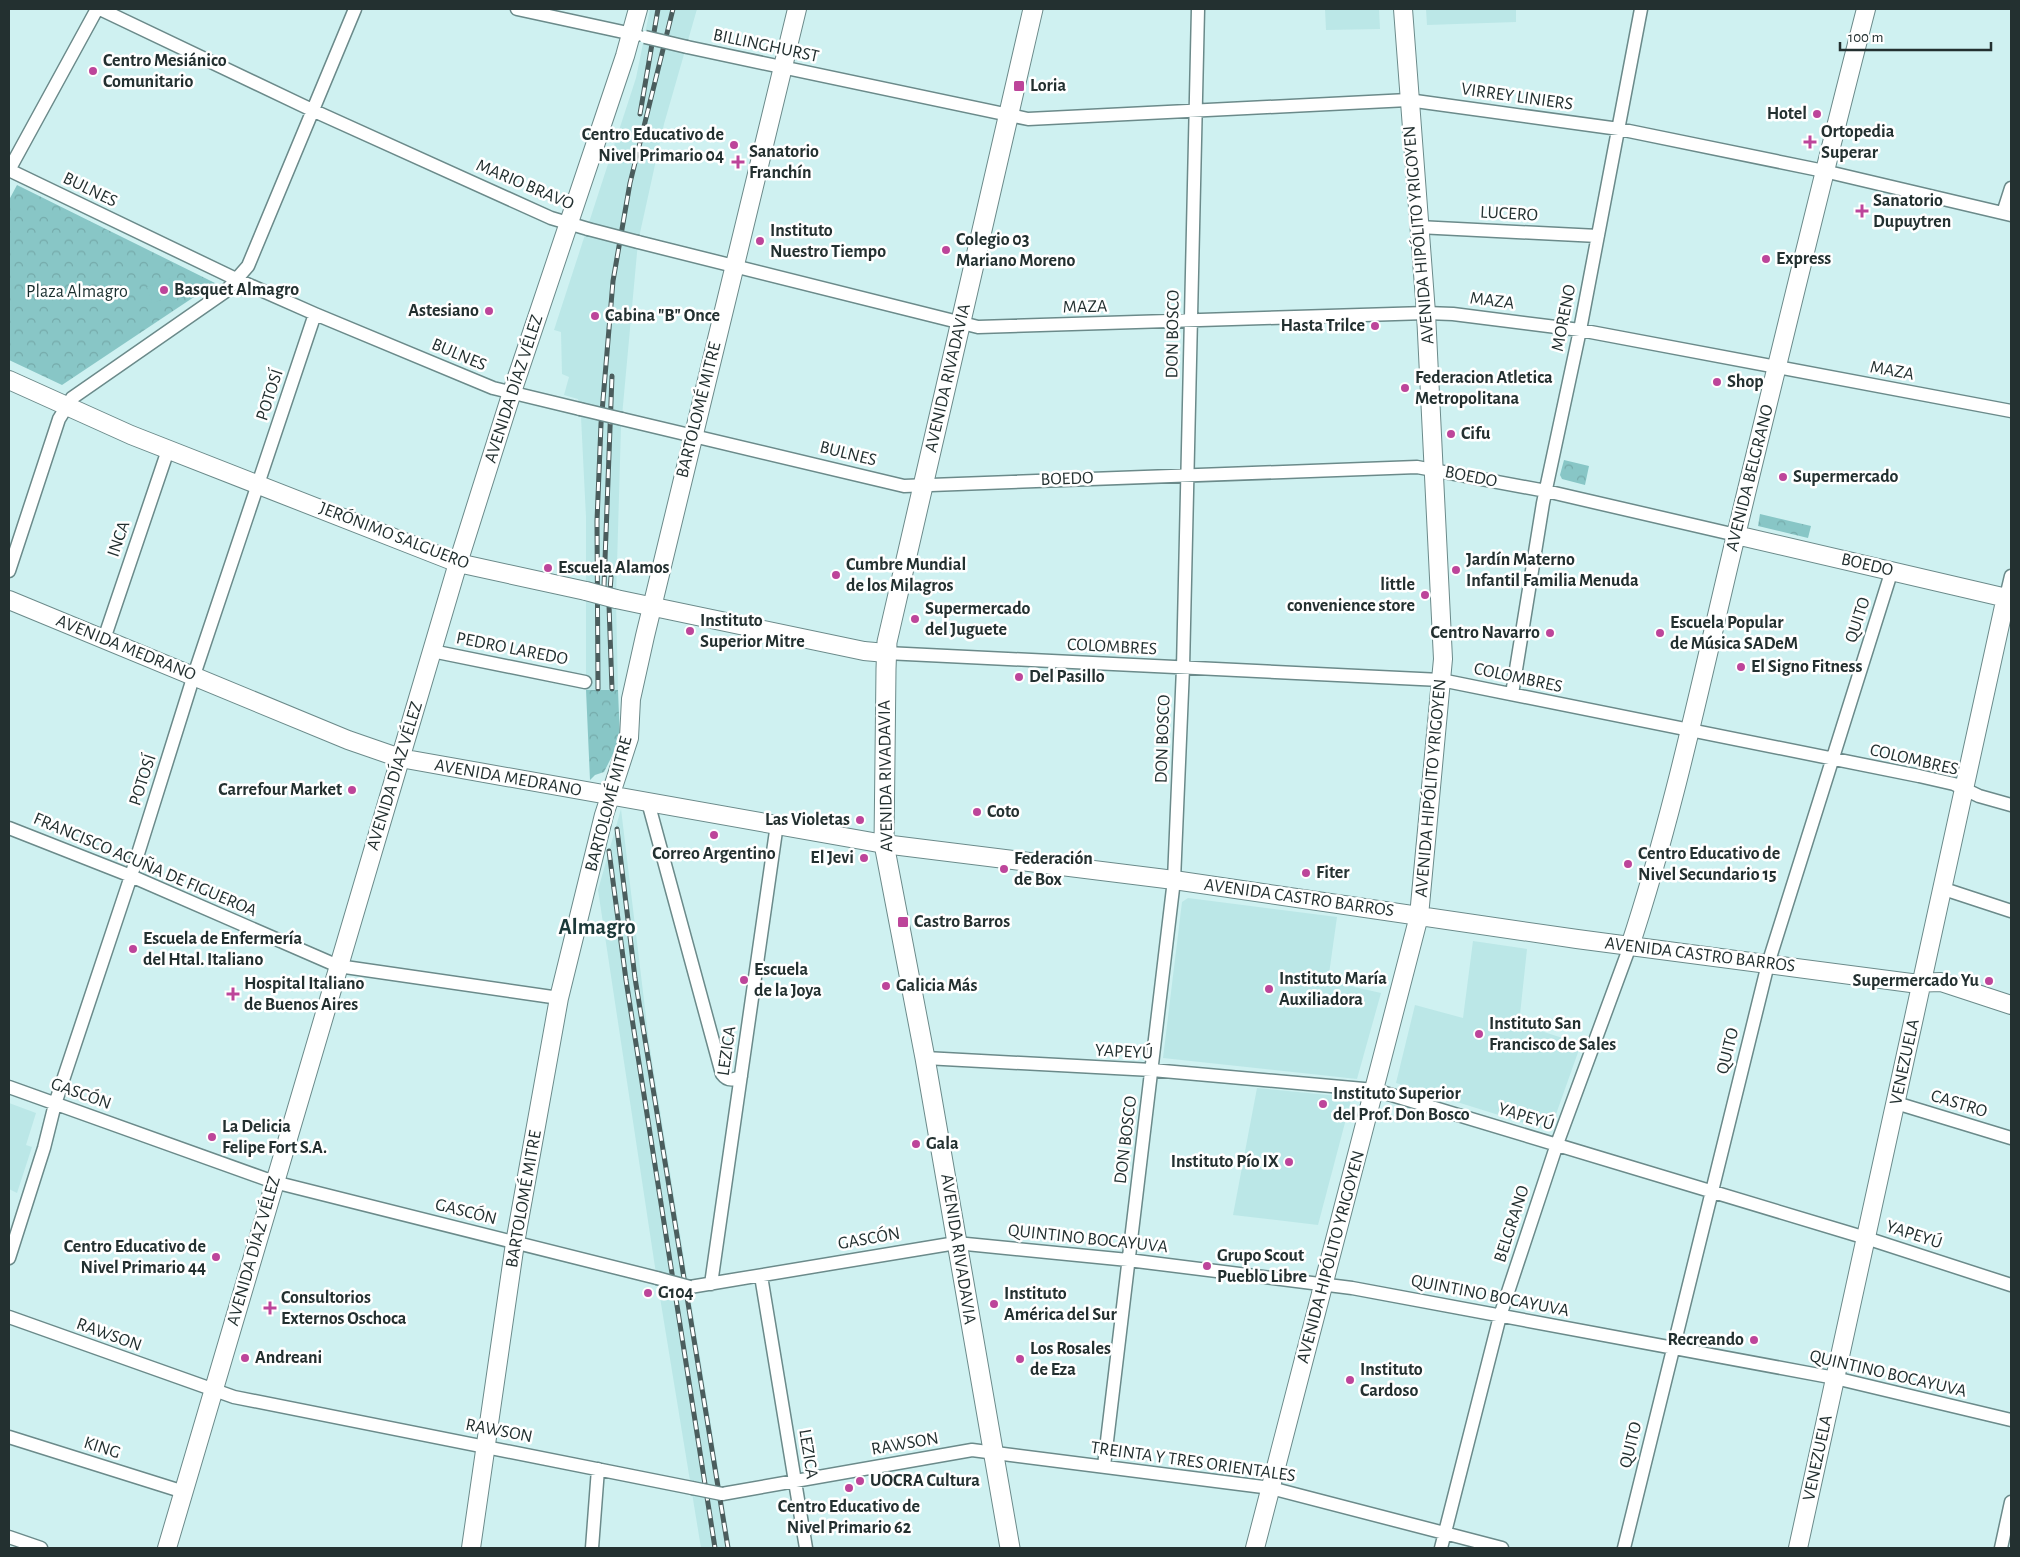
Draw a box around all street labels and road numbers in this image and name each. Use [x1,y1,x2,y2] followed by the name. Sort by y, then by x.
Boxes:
[711,26,821,66] street label: BILLINGHURST
[1460,80,1574,114] street label: VIRREY LINIERS
[1397,125,1438,345] street label: AVENIDA HIPÓLITO YRIGOYEN
[473,156,577,214] street label: MARIO BRAVO
[60,169,120,211] street label: BULNES
[1480,203,1538,225] street label: LUCERO
[1549,283,1579,353] street label: MORENO
[1469,289,1516,313] street label: MAZA
[1163,290,1183,378] street label: DON BOSCO
[1063,298,1108,316] street label: MAZA
[922,301,974,454] street label: AVENIDA RIVADAVIA
[479,312,546,465] street label: AVENIDA DÍAZ VÉLEZ
[429,335,489,375] street label: BULNES
[671,339,725,480] street label: BARTOLOMÉ MITRE
[1869,358,1916,384] street label: MAZA
[250,366,287,423] street label: POTOSÍ
[1723,403,1777,553] street label: AVENIDA BELGRANO
[818,438,878,470] street label: BULNES
[1443,463,1499,491] street label: BOEDO
[1040,469,1094,489] street label: BOEDO
[317,496,473,573] street label: JERÓNIMO SALGUERO
[105,518,134,559] street label: INCA
[1839,550,1895,580] street label: BOEDO
[1842,595,1874,645] street label: QUITO
[54,612,198,684] street label: AVENIDA MEDRANO
[455,629,569,669] street label: PEDRO LAREDO
[1067,636,1157,658] street label: COLOMBRES
[1472,660,1564,696] street label: COLOMBRES
[1409,678,1450,898] street label: AVENIDA HIPÓLITO YRIGOYEN
[1152,694,1174,784] street label: DON BOSCO
[361,699,426,853] street label: AVENIDA DÍAZ VÉLEZ
[876,699,896,852] street label: AVENIDA RIVADAVIA
[579,733,636,874] street label: BARTOLOMÉ MITRE
[1868,741,1960,779] street label: COLOMBRES
[123,751,160,808] street label: POTOSÍ
[433,756,583,800] street label: AVENIDA MEDRANO
[31,807,261,921] street label: FRANCISCO ACUÑA DE FIGUEROA
[1203,876,1395,920] street label: AVENIDA CASTRO BARROS
[1604,934,1796,976] street label: AVENIDA CASTRO BARROS
[1887,1017,1923,1106] street label: VENEZUELA
[715,1024,739,1077] street label: LEZICA
[1714,1026,1742,1076] street label: QUITO
[1095,1039,1154,1063] street label: YAPEYÚ
[48,1072,115,1113] street label: GASCÓN
[1929,1087,1989,1121] street label: CASTRO
[1112,1095,1140,1185] street label: DON BOSCO
[1496,1097,1557,1134] street label: YAPEYÚ
[500,1128,545,1269] street label: BARTOLOMÉ MITRE
[1291,1148,1368,1365] street label: AVENIDA HIPÓLITO YRIGOYEN
[937,1172,979,1326] street label: AVENIDA RIVADAVIA
[221,1173,284,1328] street label: AVENIDA DÍAZ VÉLEZ
[1491,1183,1533,1265] street label: BELGRANO
[433,1193,499,1228] street label: GASCÓN
[1884,1215,1945,1252] street label: YAPEYÚ
[836,1222,901,1253] street label: GASCÓN
[1007,1222,1169,1256] street label: QUINTINO BOCAYUVA
[1409,1272,1571,1320] street label: QUINTINO BOCAYUVA
[74,1315,144,1355] street label: RAWSON
[1808,1347,1969,1401] street label: QUINTINO BOCAYUVA
[1800,1413,1836,1502] street label: VENEZUELA
[464,1416,534,1446] street label: RAWSON
[1617,1420,1645,1470] street label: QUITO
[795,1428,821,1481] street label: LEZICA
[870,1429,940,1459] street label: RAWSON
[81,1434,123,1462] street label: KING
[1089,1439,1297,1485] street label: TREINTA Y TRES ORIENTALES

